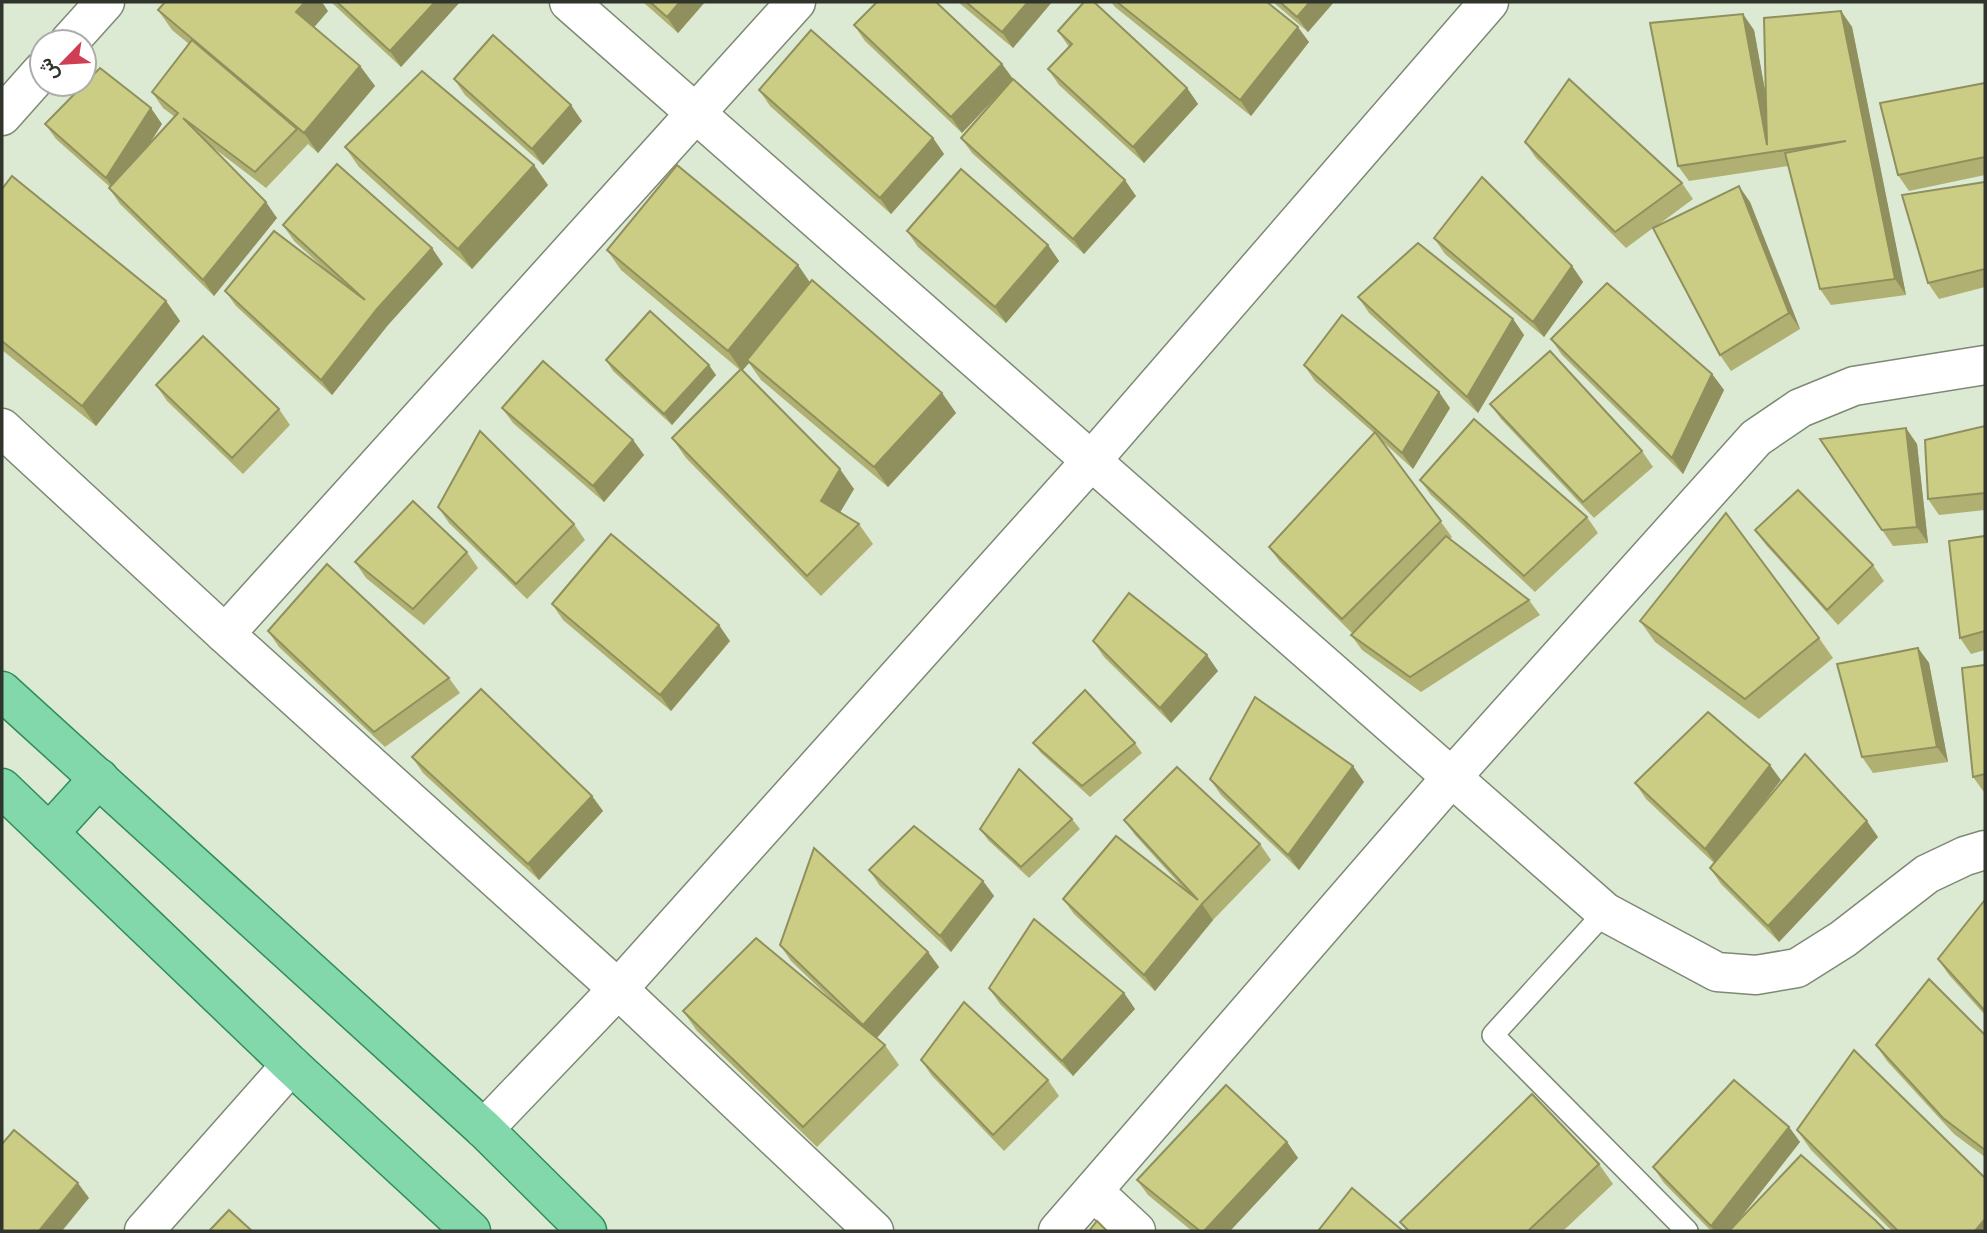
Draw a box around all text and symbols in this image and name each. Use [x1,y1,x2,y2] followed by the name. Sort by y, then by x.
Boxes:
[28,28,98,98] north arrow
[33,55,63,85] text: ش

